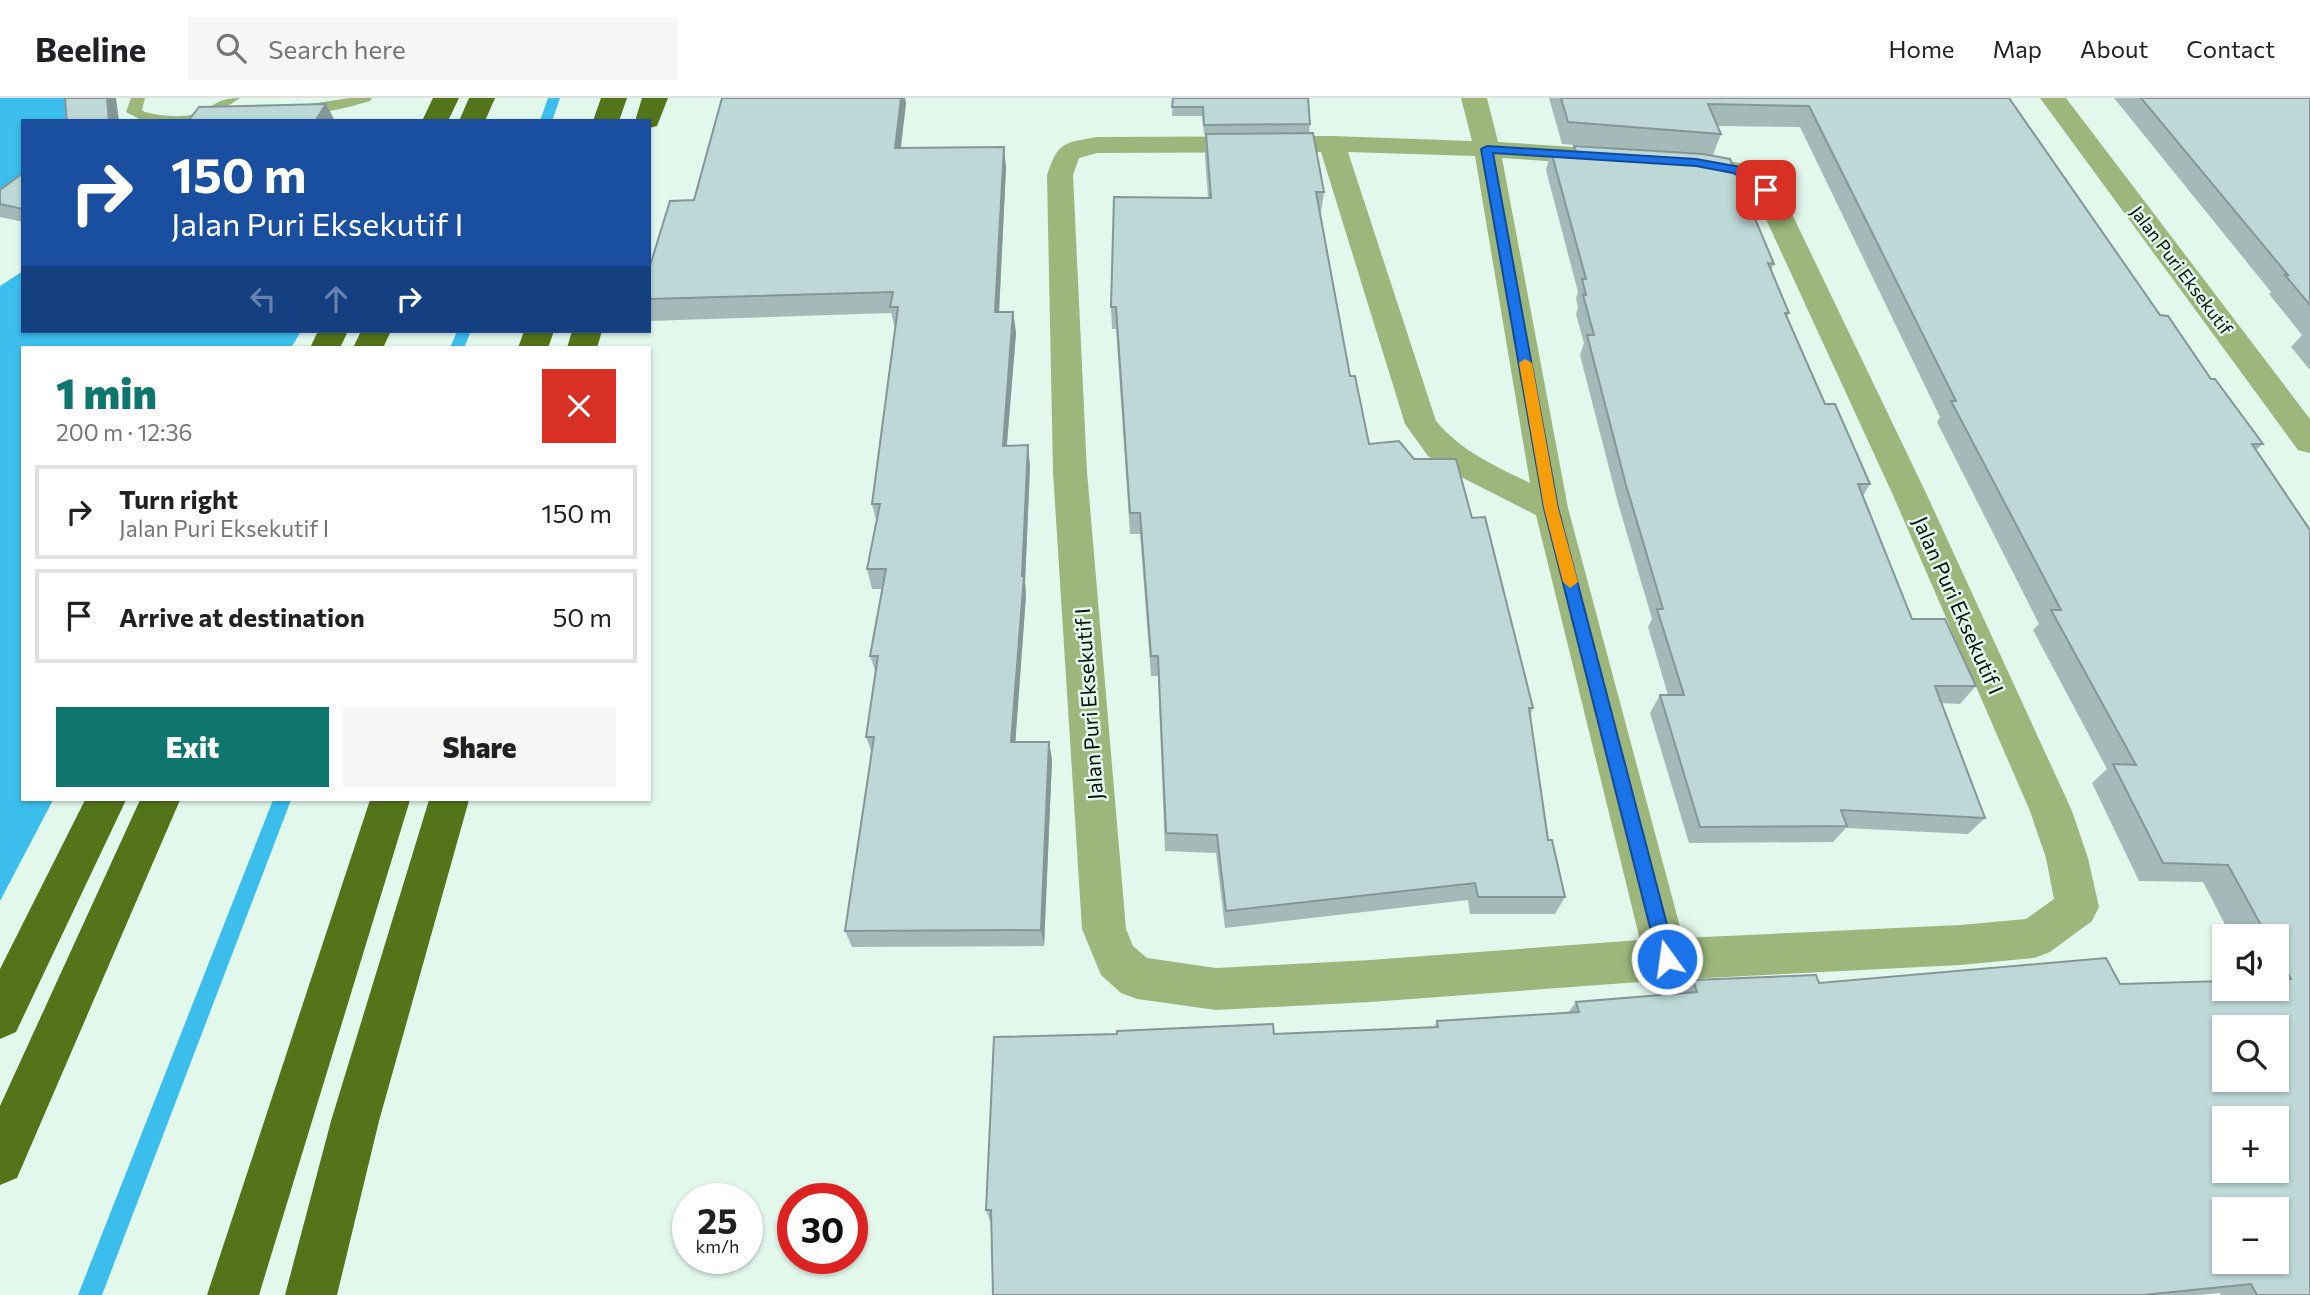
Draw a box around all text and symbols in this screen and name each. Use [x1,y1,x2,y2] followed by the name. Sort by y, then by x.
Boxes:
[188,17,678,80] search box
[35,28,146,69] text: Beeline
[212,29,250,67] icon: search
[268,33,406,64] text: Search here
[1889,34,1955,63] text: Home
[1993,34,2042,63] text: Map
[2080,34,2148,63] text: About
[2186,34,2275,63] text: Contact
[171,143,306,203] text: 150 m
[56,147,147,238] icon: right
[1736,160,1796,220] pin
[1747,171,1785,209] icon: arrive
[2126,201,2238,340] street label: Jalan Puri Eksekutif
[171,203,464,243] text: Jalan Puri Eksekutif I
[244,280,282,318] icon: left
[317,280,355,318] icon: ahead
[390,280,428,318] icon: right
[56,366,157,418] text: 1 min
[542,369,616,443] button: close
[56,418,193,446] text: 200 m · 12:36
[119,483,238,514] text: Turn right
[60,493,98,531] icon: right
[541,497,612,528] text: 150 m
[1909,512,2009,698] street label: Jalan Puri Eksekutif I
[119,514,329,542] text: Jalan Puri Eksekutif I
[60,597,98,635] icon: arrive
[119,601,365,632] text: Arrive at destination
[552,601,612,632] text: 50 m
[1069,607,1107,801] street label: Jalan Puri Eksekutif I
[56,707,329,787] button: Exit
[343,707,616,787] button: Share
[1630,922,1704,996] position arrow
[2212,924,2289,1274] map controls
[2212,924,2289,1001] button: sound
[2212,1015,2289,1092] button: search
[2212,1106,2289,1183] button: +
[777,1183,868,1274] speed limit sign: 30
[2212,1197,2289,1274] button: −
[697,1198,738,1241] text: 25
[696,1235,739,1257] text: km/h

